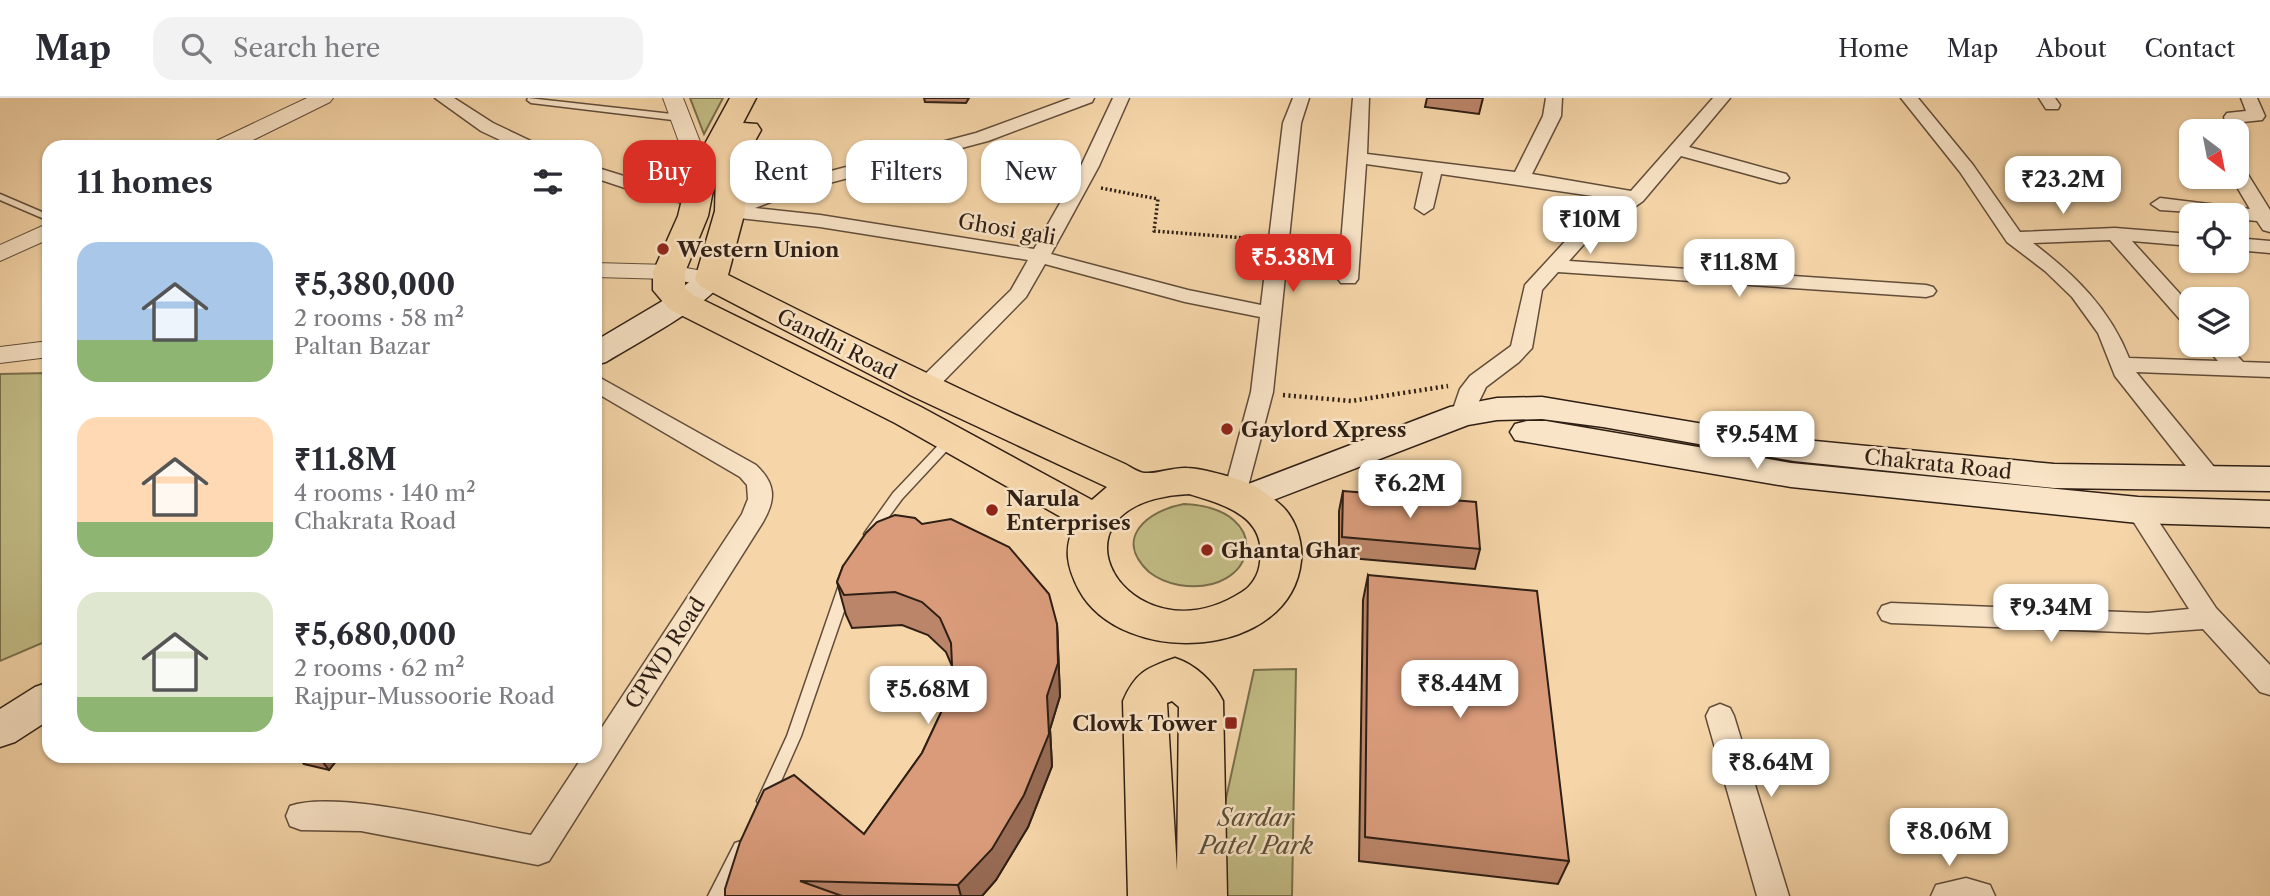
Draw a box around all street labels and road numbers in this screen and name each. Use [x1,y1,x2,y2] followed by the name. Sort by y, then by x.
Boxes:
[956,208,1058,250] street label: Ghosi gali
[773,303,901,385] street label: Gandhi Road
[1863,444,2013,484] street label: Chakrata Road
[620,593,710,713] street label: CPWD Road

